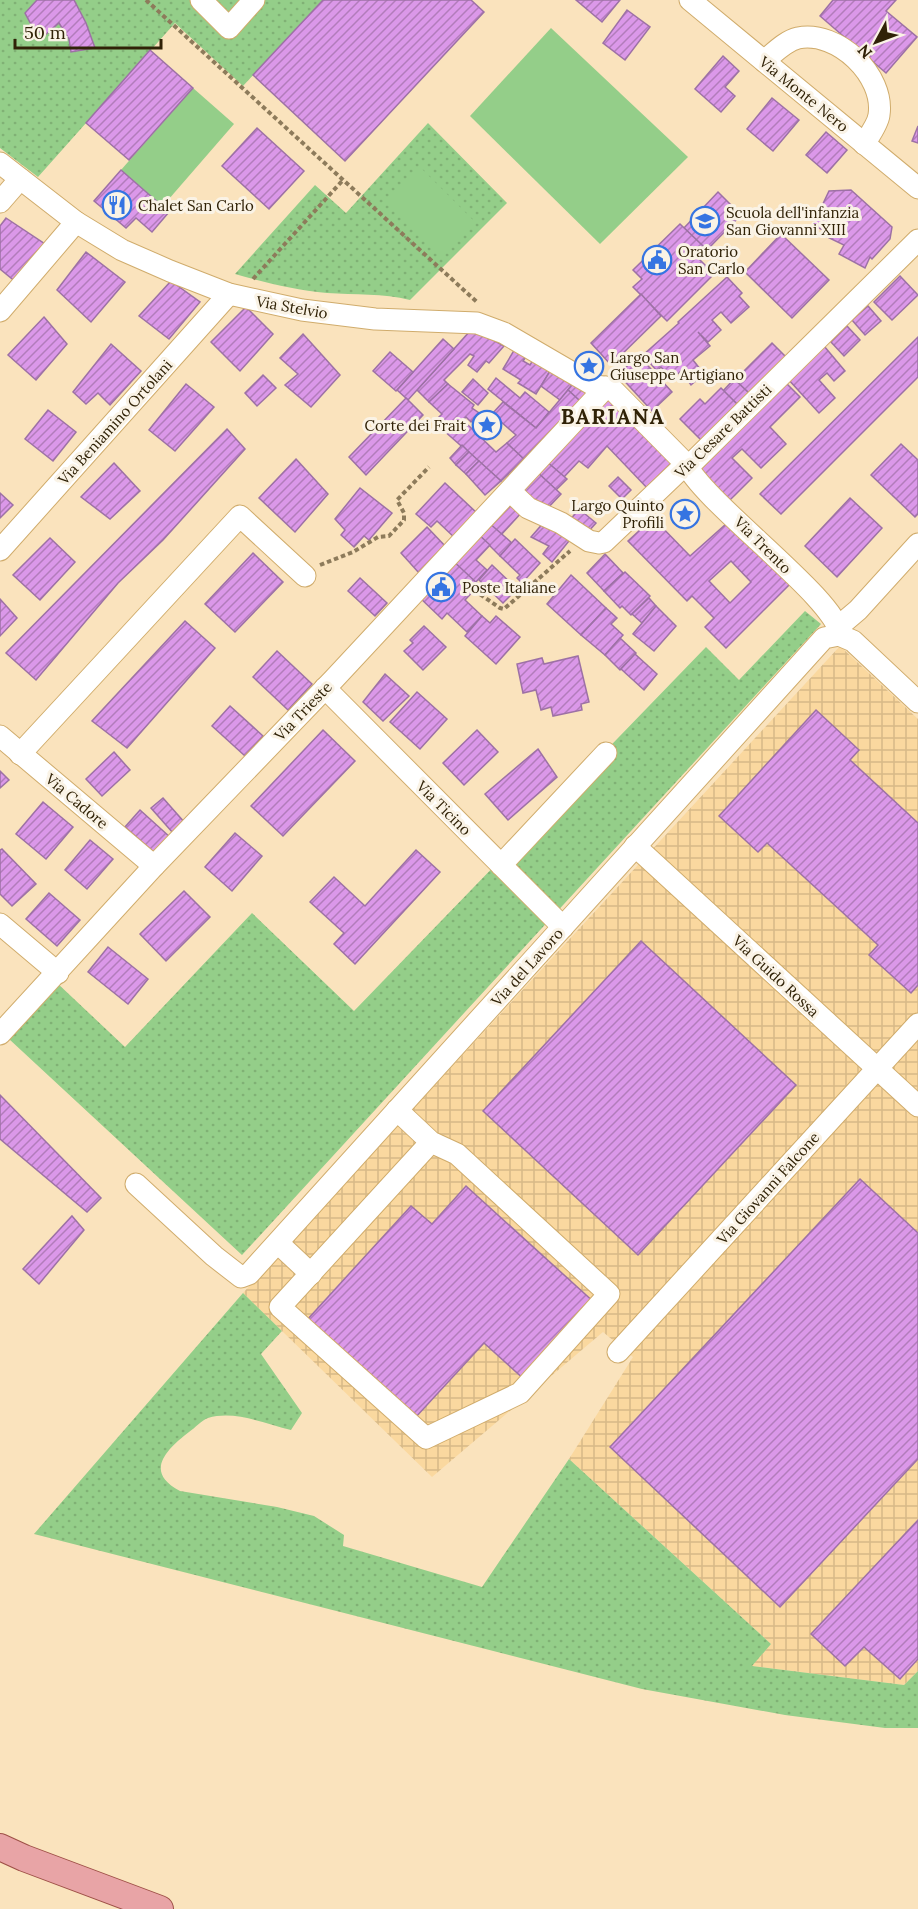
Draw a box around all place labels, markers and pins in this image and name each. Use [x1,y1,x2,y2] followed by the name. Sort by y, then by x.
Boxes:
[101,189,133,221] restaurant icon: Chalet San Carlo
[138,196,254,215] place label: Chalet San Carlo
[726,203,859,239] place label: Scuola dell'infanzia San Giovanni XIII
[689,205,721,237] school or university icon: Scuola dell'infanzia San Giovanni XIII
[678,242,745,278] place label: Oratorio San Carlo
[641,244,673,276] public building icon: Oratorio San Carlo
[610,348,744,384] place label: Largo San Giuseppe Artigiano
[573,350,605,382] place icon: Largo San Giuseppe Artigiano
[471,409,503,441] place icon: Corte dei Frait
[365,416,466,435] place label: Corte dei Frait
[571,496,664,532] place label: Largo Quinto Profili
[669,498,701,530] place icon: Largo Quinto Profili
[425,571,457,603] public building icon: Poste Italiane
[462,578,556,597] place label: Poste Italiane

